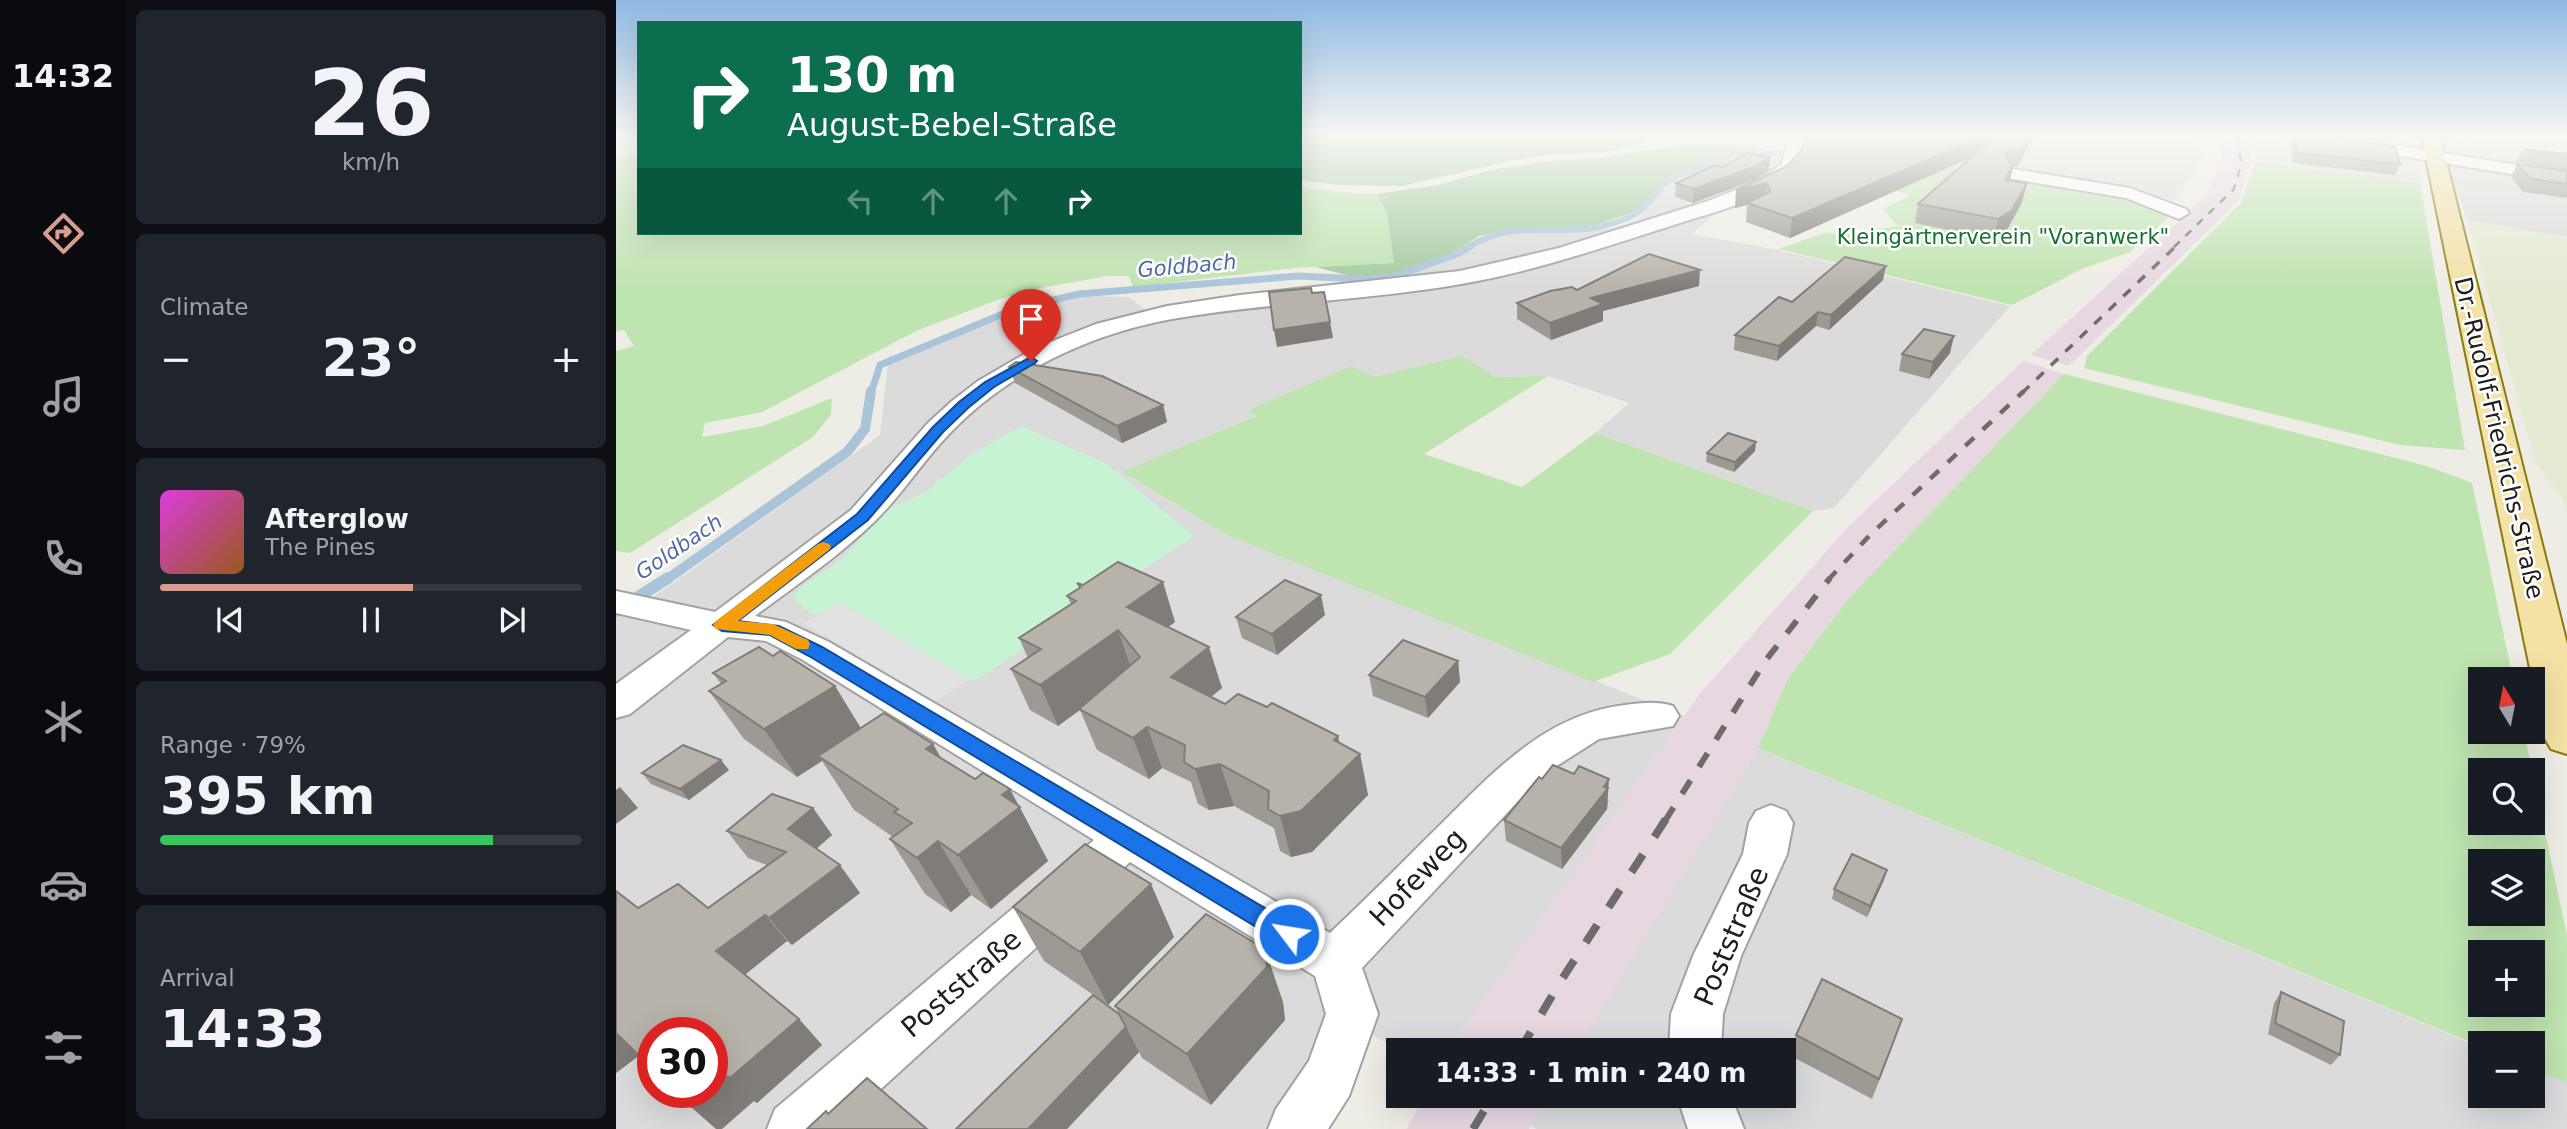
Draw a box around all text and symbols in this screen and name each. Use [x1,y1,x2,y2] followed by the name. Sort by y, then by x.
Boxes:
[787,47,957,104] text: 130 m
[672,49,763,140] icon: right
[308,51,434,156] text: 26
[12,57,114,95] text: 14:32
[787,106,1117,144] text: August-Bebel-Straße
[342,149,400,175] text: km/h
[841,182,879,220] icon: left
[914,182,952,220] icon: ahead
[987,182,1025,220] icon: ahead
[1060,182,1098,220] icon: right
[39,209,88,258] icon: directions
[1837,225,2169,249] park label: Kleingärtnerverein "Voranwerk"
[1136,250,1238,282] water label: Goldbach
[2448,274,2550,602] street label: Dr.-Rudolf-Friedrichs-Straße
[1001,289,1061,361] pin
[160,294,249,320] text: Climate
[1012,300,1050,338] icon: arrive
[322,328,420,388] text: 23°
[160,337,192,381] text: −
[550,337,582,381] text: +
[39,372,88,421] icon: music
[265,504,409,534] text: Afterglow
[631,509,727,585] water label: Goldbach
[39,534,88,583] icon: phone
[265,534,376,560] text: The Pines
[211,601,249,639] icon: previous
[352,601,390,639] icon: pause
[493,601,531,639] icon: next
[2468,667,2544,744] north arrow
[2468,667,2545,1108] map controls
[39,697,88,746] icon: climate
[160,732,306,758] text: Range · 79%
[2468,758,2545,835] button: search
[160,766,375,826] text: 395 km
[1363,822,1472,933] street label: Hofeweg
[2468,849,2545,926] button: layers
[39,860,88,909] icon: car
[1687,862,1776,1011] street label: Poststraße
[1252,897,1326,971] position arrow
[895,922,1028,1044] street label: Poststraße
[2468,940,2545,1017] button: +
[160,965,235,991] text: Arrival
[160,999,326,1059] text: 14:33
[637,1017,728,1108] speed limit sign: 30
[39,1023,88,1072] icon: filters
[2468,1031,2545,1108] button: −
[1436,1058,1746,1088] text: 14:33 · 1 min · 240 m

